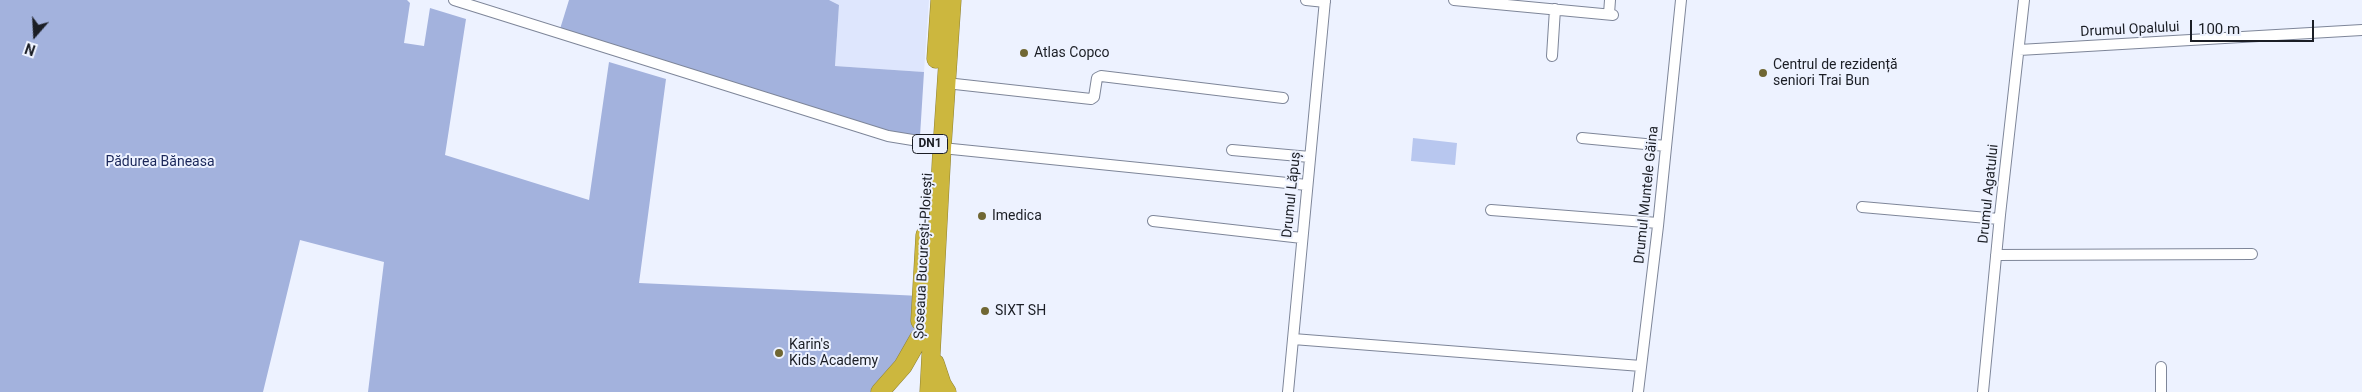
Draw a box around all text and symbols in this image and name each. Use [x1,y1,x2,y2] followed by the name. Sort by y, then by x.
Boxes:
[10,10,60,60] north arrow
[2192,10,2316,42] scale bar
[2080,19,2180,41] street label: Drumul Opalului
[2198,20,2240,38] text: 100 m
[23,40,37,58] text: N
[1034,45,1110,61] place label: Atlas Copco
[1018,47,1030,59] marker: Atlas Copco
[1773,57,1898,90] place label: Centrul de rezidență seniori Trai Bun
[1757,67,1769,79] marker: Centrul de rezidență seniori Trai Bun
[1631,125,1663,265] street label: Drumul Muntele Găina
[912,134,948,154] road number: DN1
[1975,143,2003,245] street label: Drumul Agatului
[1279,151,1305,239] street label: Drumul Lăpuș
[105,154,215,170] park label: Pădurea Băneasa
[911,173,937,339] street label: Șoseaua București-Ploiești
[992,208,1042,224] place label: Imedica
[976,210,988,222] marker: Imedica
[995,303,1046,319] place label: SIXT SH
[979,305,991,317] marker: SIXT SH
[789,337,878,370] place label: Karin's Kids Academy
[773,347,785,359] marker: Karin's Kids Academy

